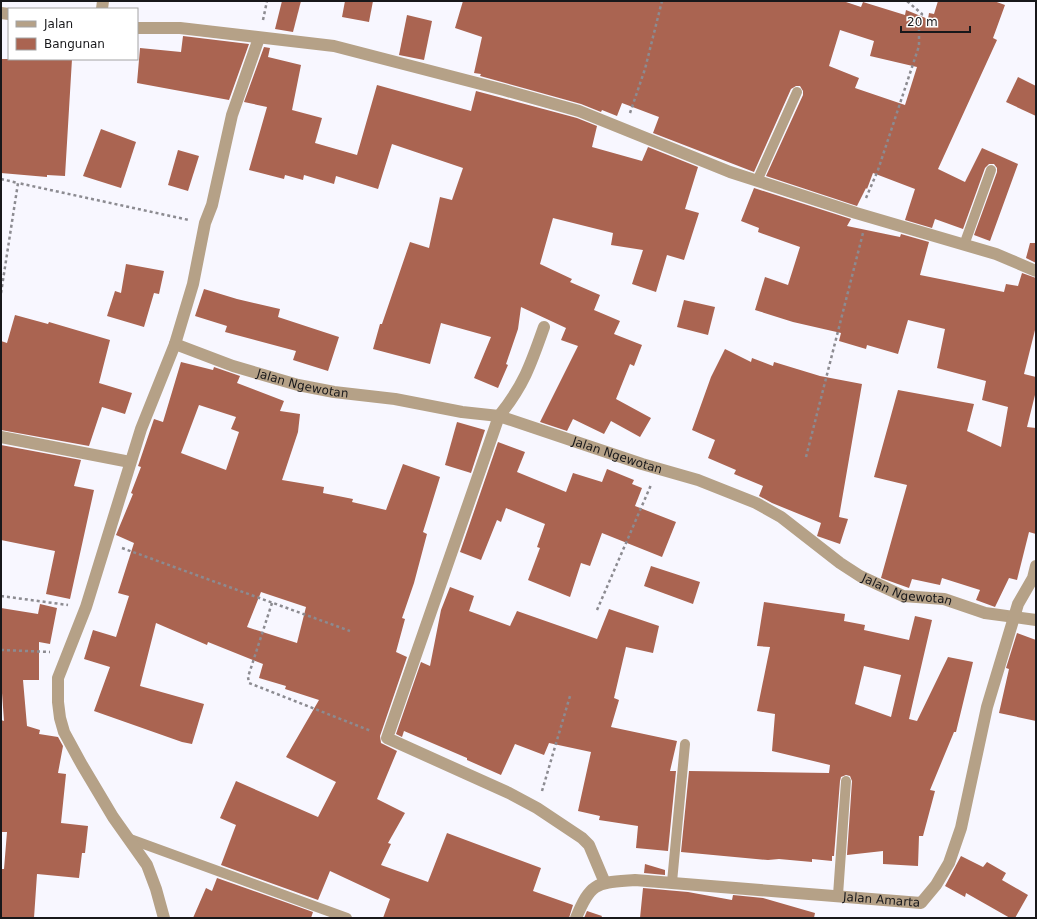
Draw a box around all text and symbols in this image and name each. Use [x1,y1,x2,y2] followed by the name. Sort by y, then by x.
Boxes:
[8,8,138,60] legend
[901,8,970,34] scale bar
[907,15,938,29] text: 20 m
[43,17,73,31] text: Jalan
[44,37,105,51] text: Bangunan
[254,366,349,401] street label: Jalan Ngewotan
[570,434,664,476] street label: Jalan Ngewotan
[859,570,954,608] street label: Jalan Ngewotan
[842,890,921,910] street label: Jalan Amarta

